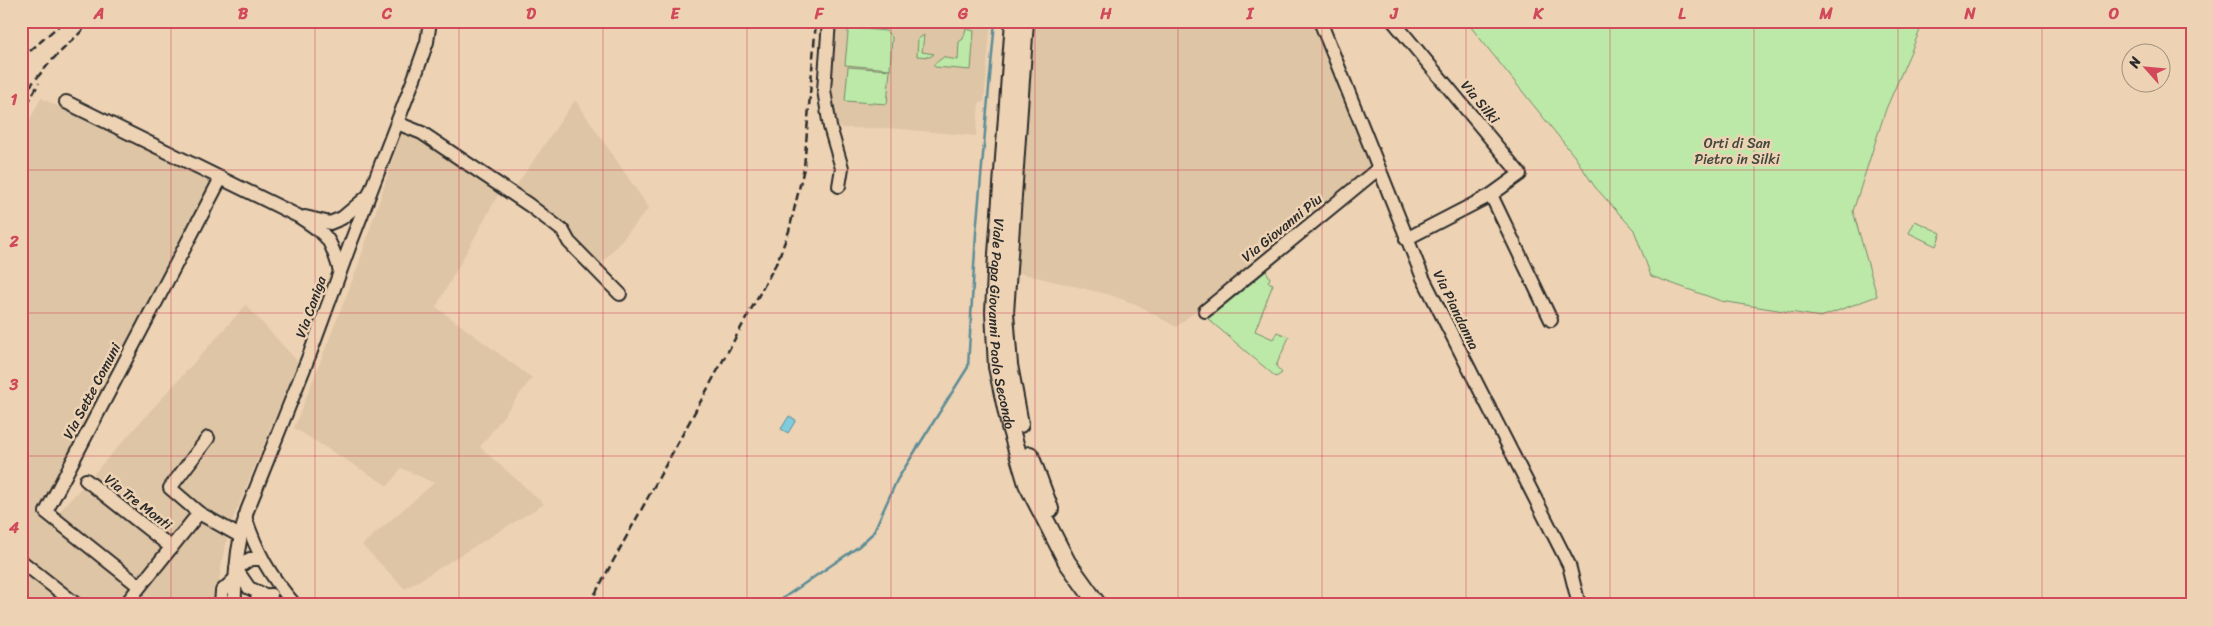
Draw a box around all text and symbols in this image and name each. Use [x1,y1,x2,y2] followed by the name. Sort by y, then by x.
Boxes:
[93,0,104,28] text: A
[238,0,249,28] text: B
[381,0,393,28] text: C
[526,0,536,28] text: D
[671,0,681,28] text: E
[814,0,825,28] text: F
[957,0,969,28] text: G
[1099,0,1112,28] text: H
[1246,0,1255,28] text: I
[1389,0,1399,28] text: J
[1532,0,1544,28] text: K
[1678,0,1686,28] text: L
[1818,0,1833,28] text: M
[1963,0,1976,28] text: N
[2108,0,2120,28] text: O
[2120,42,2170,92] north arrow
[2121,52,2148,73] text: N
[1454,75,1507,130] street label: Via Silki
[11,85,18,114] text: 1
[1694,131,1781,172] park label: Orti di San Pietro in Silki
[1236,187,1329,269] street label: Via Giovanni Piu
[981,218,1023,432] street label: Viale Papa Giovanni Paolo Secondo
[8,227,19,256] text: 2
[1426,266,1486,354] street label: Via Piandanna
[288,272,334,341] street label: Via Caniga
[56,337,128,444] street label: Via Sette Comuni
[9,370,19,399] text: 3
[99,467,178,537] street label: Via Tre Monti
[8,513,19,542] text: 4

